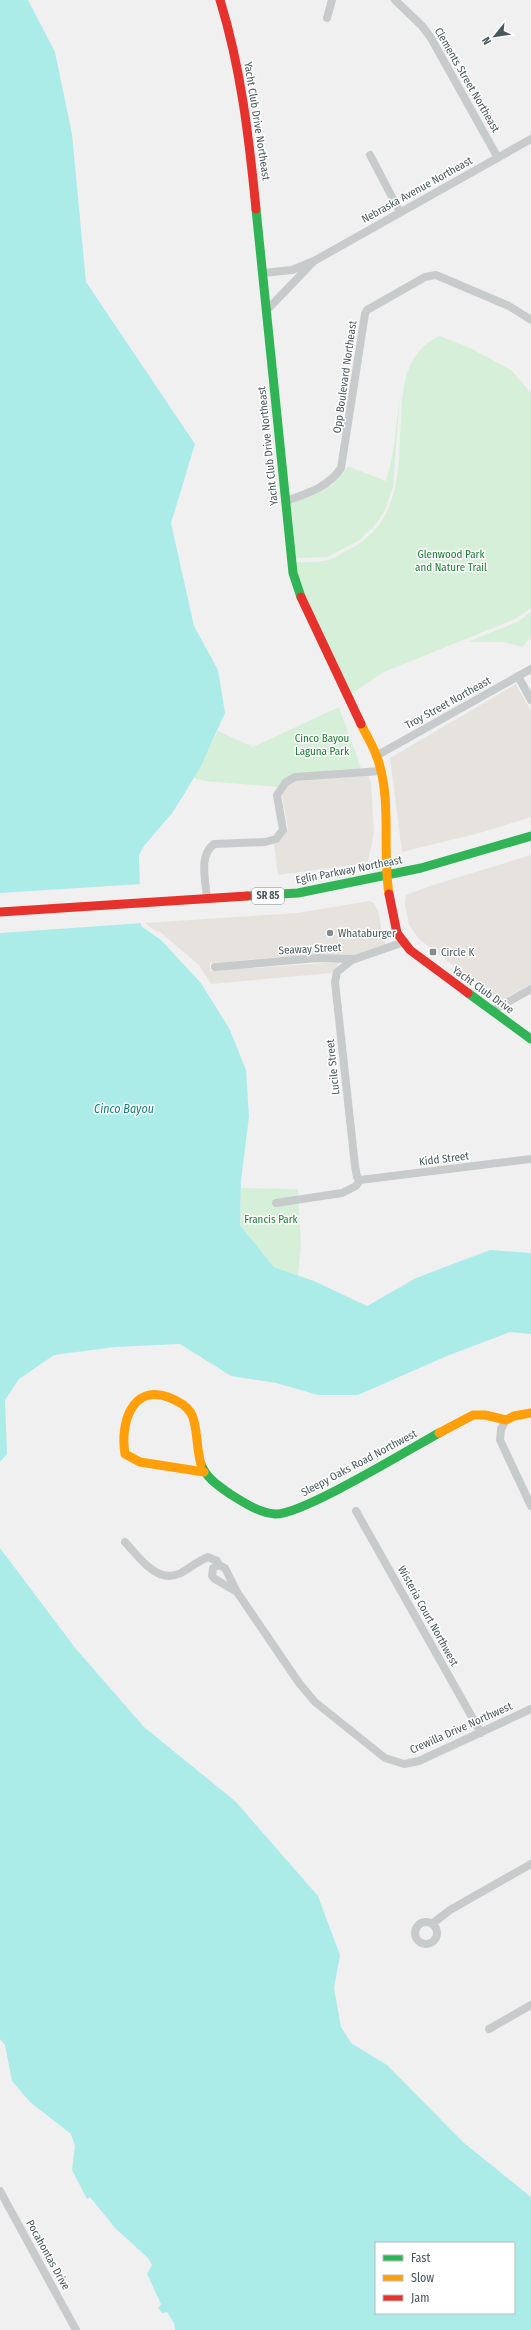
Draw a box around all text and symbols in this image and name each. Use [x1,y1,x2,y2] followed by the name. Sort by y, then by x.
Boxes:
[475,16,515,56] north arrow
[432,25,502,135] street label: Clements Street Northeast
[241,61,273,182] street label: Yacht Club Drive Northeast
[359,154,475,226] street label: Nebraska Avenue Northeast
[331,319,359,434] street label: Opp Boulevard Northeast
[255,385,281,506] street label: Yacht Club Drive Northeast
[415,548,487,574] park label: Glenwood Park and Nature Trail
[403,674,493,732] street label: Troy Street Northeast
[295,732,350,758] park label: Cinco Bayou Laguna Park
[295,853,404,887] street label: Eglin Parkway Northeast
[252,888,284,904] road number: SR 85
[338,927,396,940] place label: Whataburger
[325,928,335,938] marker: Whataburger
[278,941,342,957] street label: Seaway Street
[441,946,474,959] place label: Circle K
[428,947,438,957] marker: Circle K
[450,963,516,1017] street label: Yacht Club Drive
[324,1038,342,1095] street label: Lucile Street
[94,1102,154,1116] water label: Cinco Bayou
[418,1149,470,1169] street label: Kidd Street
[244,1213,299,1226] park label: Francis Park
[299,1427,419,1499] street label: Sleepy Oaks Road Northwest
[395,1564,461,1669] street label: Wisteria Court Northwest
[408,1699,515,1756] street label: Crewilla Drive Northwest
[23,2218,73,2292] street label: Pocahontas Drive
[375,2242,515,2314] legend
[411,2251,430,2265] text: Fast
[411,2271,434,2285] text: Slow
[411,2291,429,2305] text: Jam

